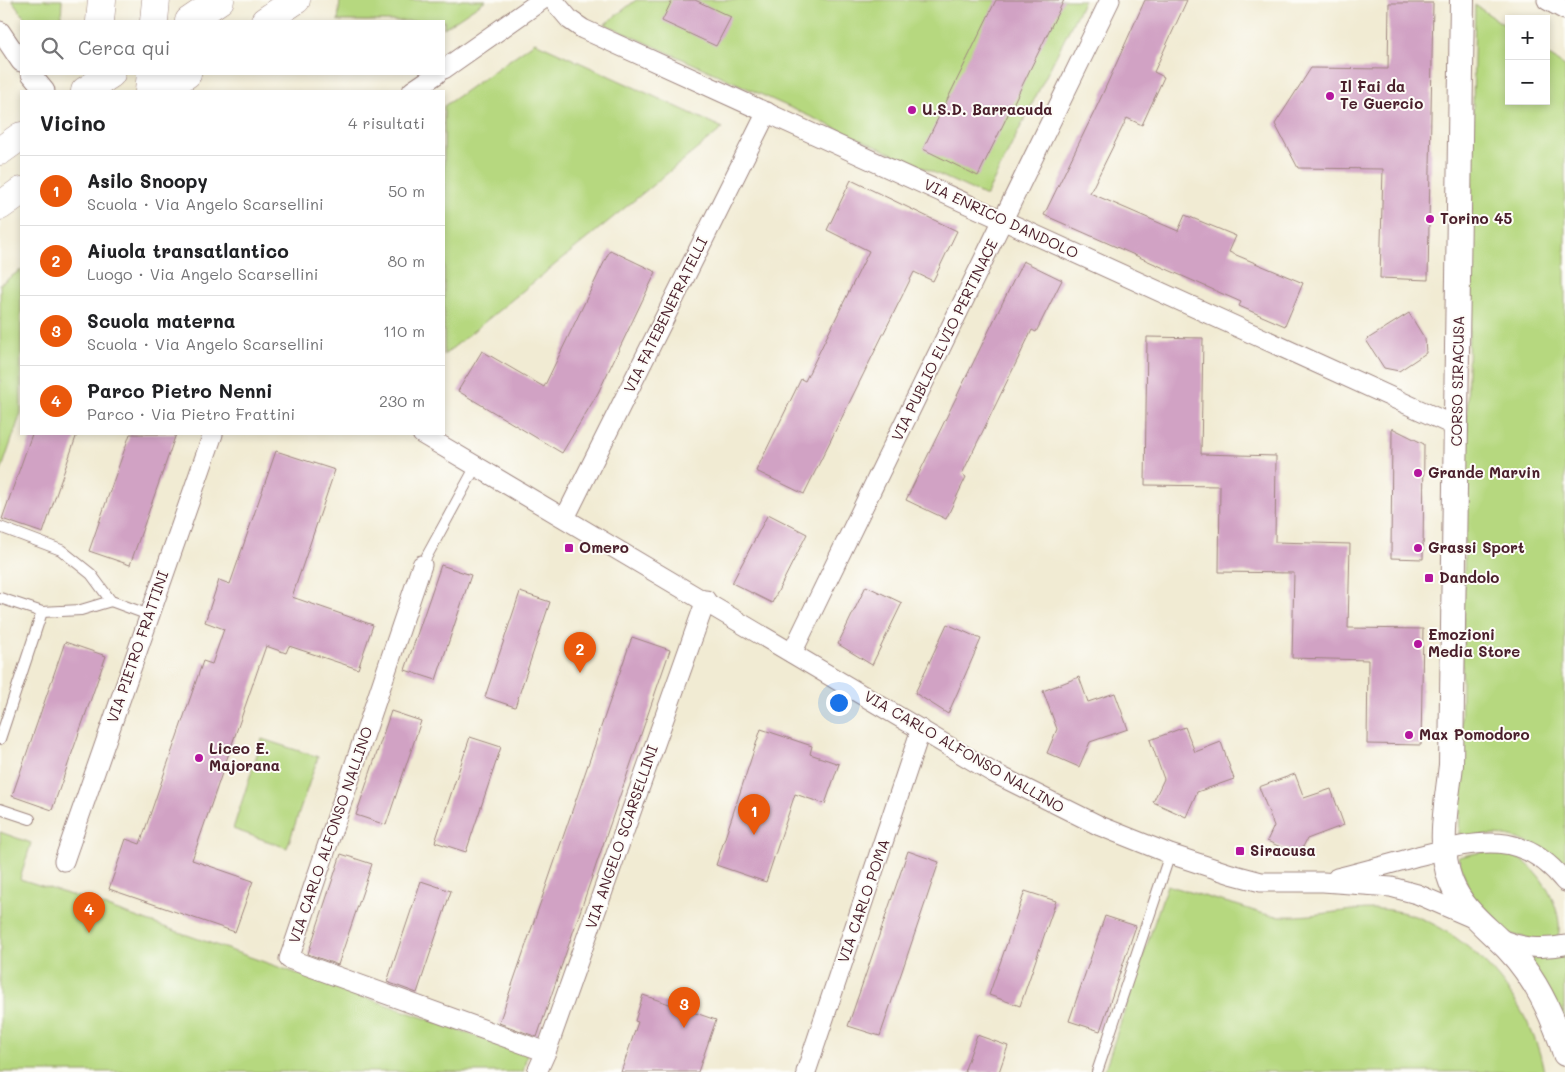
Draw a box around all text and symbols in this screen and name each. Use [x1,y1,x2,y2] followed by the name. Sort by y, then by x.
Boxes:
[1505,15,1550,105] map controls
[1505,15,1550,60] button: +
[20,20,445,75] search box
[38,34,66,62] icon: search
[78,35,170,60] text: Cerca qui
[1505,60,1550,105] button: −
[1340,76,1423,113] place label: Il Fai da Te Guercio
[1324,90,1336,102] marker: Il Fai da Te Guercio
[922,99,1052,119] place label: U.S.D. Barracuda
[906,104,918,116] marker: U.S.D. Barracuda
[40,109,105,136] text: Vicino
[348,112,425,133] text: 4 risultati
[87,168,208,193] text: Asilo Snoopy
[921,173,1082,263] street label: VIA ENRICO DANDOLO
[52,180,60,201] text: 1
[388,180,425,201] text: 50 m
[87,193,324,214] text: Scuola · Via Angelo Scarsellini
[1440,208,1512,228] place label: Torino 45
[1424,213,1436,225] marker: Torino 45
[619,233,712,396] street label: VIA FATEBENEFRATELLI
[886,235,1002,444] street label: VIA PUBLIO ELVIO PERTINACE
[87,238,289,263] text: Aiuola transatlantico
[52,250,60,271] text: 2
[388,250,425,271] text: 80 m
[87,263,318,284] text: Luogo · Via Angelo Scarsellini
[87,308,235,333] text: Scuola materna
[1446,315,1468,447] street label: CORSO SIRACUSA
[51,320,61,341] text: 3
[383,320,425,341] text: 110 m
[87,333,324,354] text: Scuola · Via Angelo Scarsellini
[87,378,273,403] text: Parco Pietro Nenni
[51,390,61,411] text: 4
[379,390,425,411] text: 230 m
[87,403,295,424] text: Parco · Via Pietro Frattini
[1428,462,1540,482] place label: Grande Marvin
[1412,467,1424,479] marker: Grande Marvin
[579,537,629,557] place label: Omero
[1428,537,1525,557] place label: Grassi Sport
[563,542,575,554] marker: Omero
[1412,542,1424,554] marker: Grassi Sport
[1439,567,1499,587] place label: Dandolo
[102,568,173,725] street label: VIA PIETRO FRATTINI
[1423,572,1435,584] marker: Dandolo
[1428,624,1520,661] place label: Emozioni Media Store
[564,632,596,673] pin: 2
[1412,638,1424,650] marker: Emozioni Media Store
[861,685,1068,817] street label: VIA CARLO ALFONSO NALLINO
[826,690,852,716] your location
[283,723,377,946] street label: VIA CARLO ALFONSO NALLINO
[1419,724,1530,744] place label: Max Pomodoro
[1403,729,1415,741] marker: Max Pomodoro
[209,738,280,775] place label: Liceo E. Majorana
[580,742,662,931] street label: VIA ANGELO SCARSELLINI
[193,752,205,764] marker: Liceo E. Majorana
[738,794,770,835] pin: 1
[832,836,894,965] street label: VIA CARLO POMA
[1250,840,1316,860] place label: Siracusa
[1234,845,1246,857] marker: Siracusa
[73,892,105,933] pin: 4
[668,987,700,1028] pin: 3

